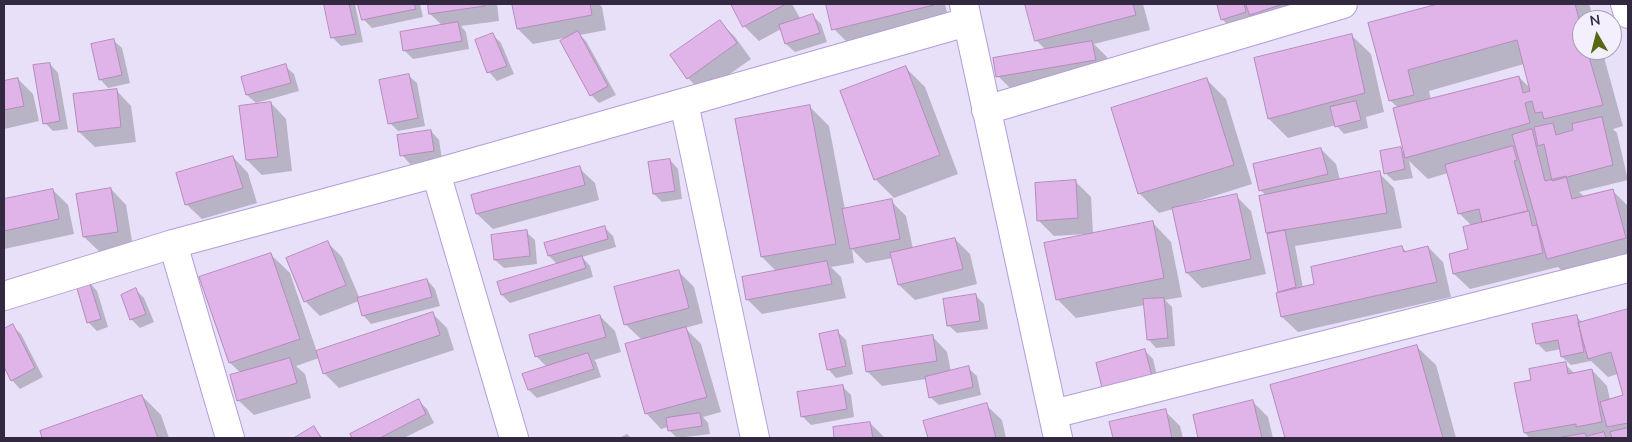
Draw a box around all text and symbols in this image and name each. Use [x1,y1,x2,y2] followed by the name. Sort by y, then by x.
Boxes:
[1572,10,1622,60] north arrow
[1588,11,1601,31] text: N

